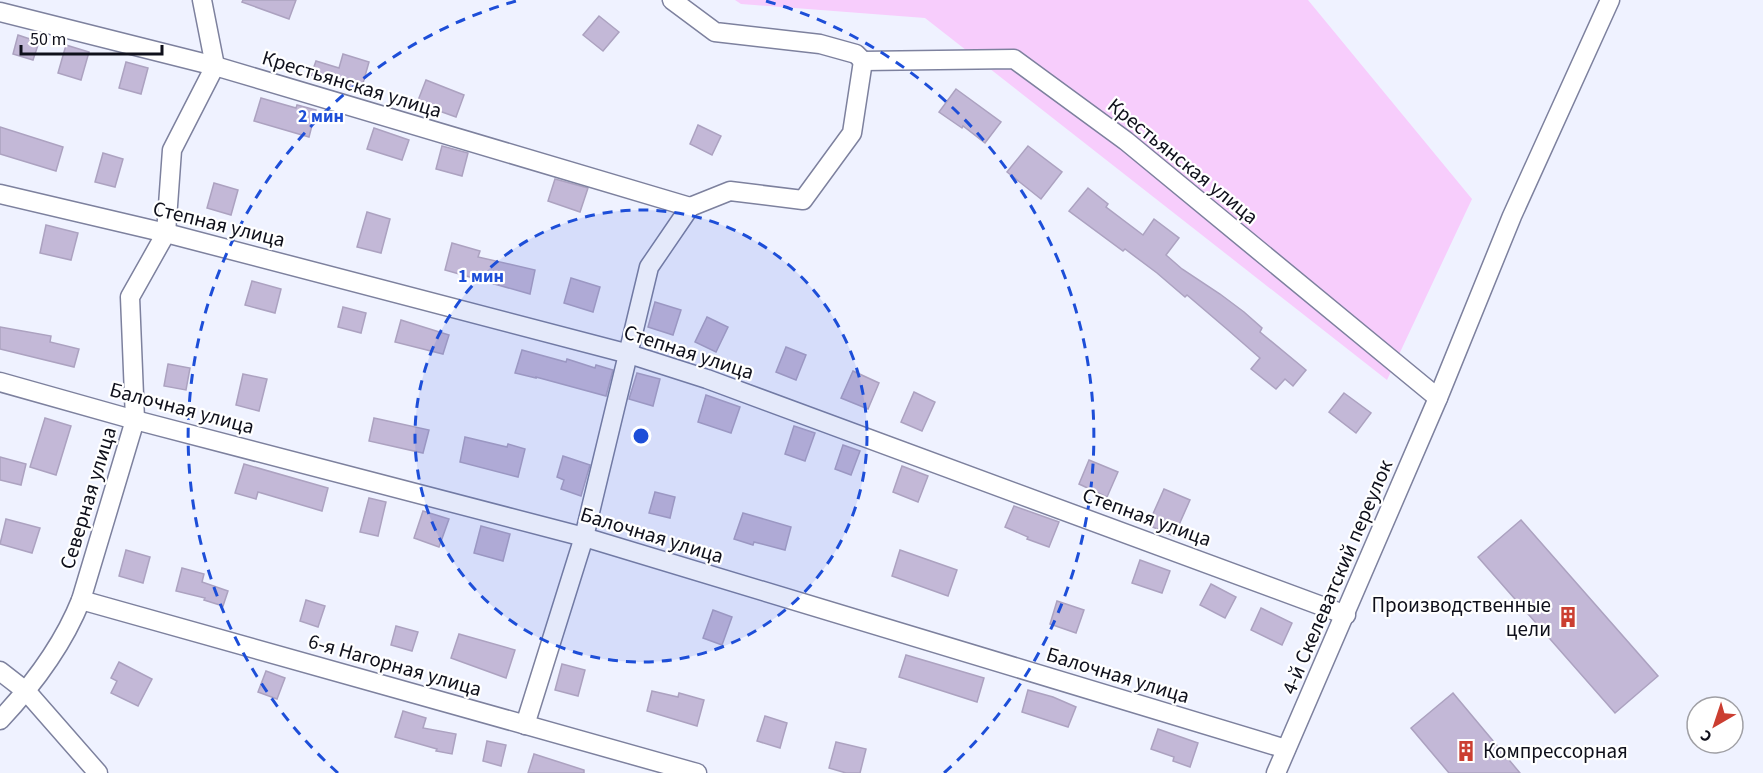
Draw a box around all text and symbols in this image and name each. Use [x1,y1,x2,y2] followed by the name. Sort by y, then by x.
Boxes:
[21,18,162,56] scale bar
[30,27,66,52] text: 50 m
[258,42,446,126] street label: Крестьянская улица
[1101,91,1265,231] street label: Крестьянская улица
[298,104,344,129] text: 2 мин
[150,193,288,255] street label: Степная улица
[458,264,504,289] text: 1 мин
[620,317,758,387] street label: Степная улица
[106,374,258,442] street label: Балочная улица
[52,423,124,573] street label: Северная улица
[631,426,651,446] centre of rings
[1274,455,1400,699] street label: 4-й Скелеватский переулок
[1078,480,1216,554] street label: Степная улица
[577,499,727,571] street label: Балочная улица
[1371,590,1551,644] place label: Производственные цели
[1556,605,1580,629] building icon: Производственные цели
[305,626,485,704] street label: 6-я Нагорная улица
[1043,639,1193,711] street label: Балочная улица
[1685,695,1745,755] north arrow
[1696,724,1717,747] text: С
[1483,736,1628,766] place label: Компрессорная
[1454,739,1478,763] building icon: Компрессорная

